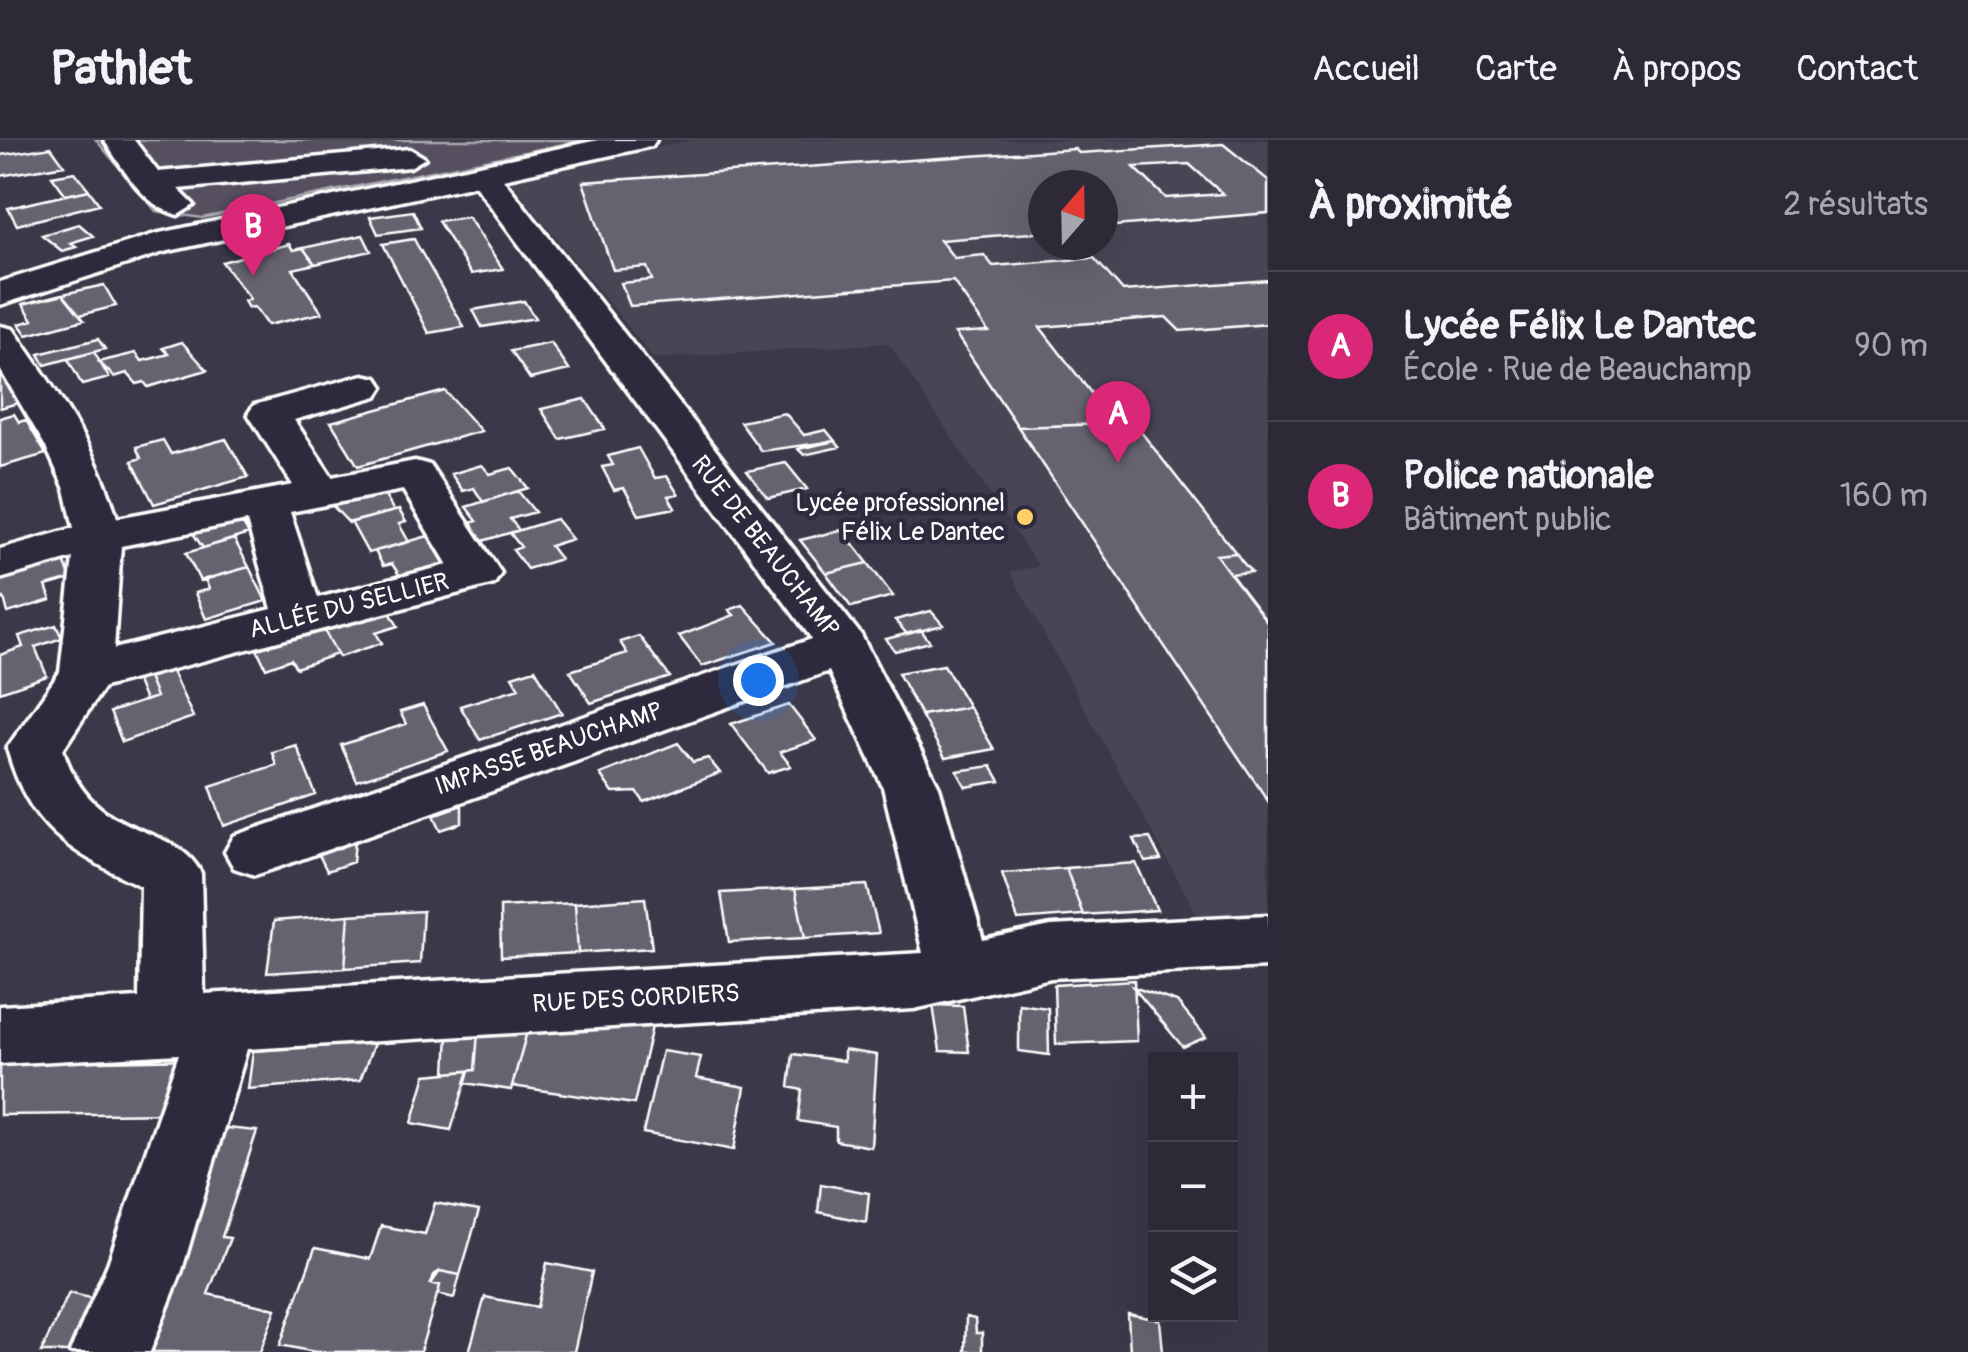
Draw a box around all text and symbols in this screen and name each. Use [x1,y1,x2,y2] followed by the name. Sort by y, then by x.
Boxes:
[50,39,192,99] text: Pathlet
[1312,47,1420,91] text: Accueil
[1475,47,1557,91] text: Carte
[1612,47,1741,91] text: À propos
[1796,47,1918,91] text: Contact
[1028,170,1118,260] north arrow
[1308,179,1513,231] text: À proximité
[1783,185,1928,225] text: 2 résultats
[220,194,286,276] pin: B
[1403,302,1757,350] text: Lycée Félix Le Dantec
[1330,326,1351,366] text: A
[1854,326,1928,366] text: 90 m
[1403,350,1752,390] text: École · Rue de Beauchamp
[1086,380,1150,463] pin: A
[684,450,846,644] street label: RUE DE BEAUCHAMP
[1403,452,1654,500] text: Police nationale
[1331,476,1350,516] text: B
[1840,476,1928,516] text: 160 m
[795,488,1005,548] place label: Lycée professionnel Félix Le Dantec
[1403,500,1612,540] text: Bâtiment public
[1014,506,1036,528] marker: Lycée professionnel Félix Le Dantec
[246,565,452,646] street label: ALLÉE DU SELLIER
[733,655,784,706] your location
[431,695,667,803] street label: IMPASSE BEAUCHAMP
[531,978,741,1020] street label: RUE DES CORDIERS
[1148,1052,1238,1322] map controls
[1148,1052,1238,1142] button: +
[1148,1142,1238,1232] button: −
[1148,1232,1238,1322] button: layers

